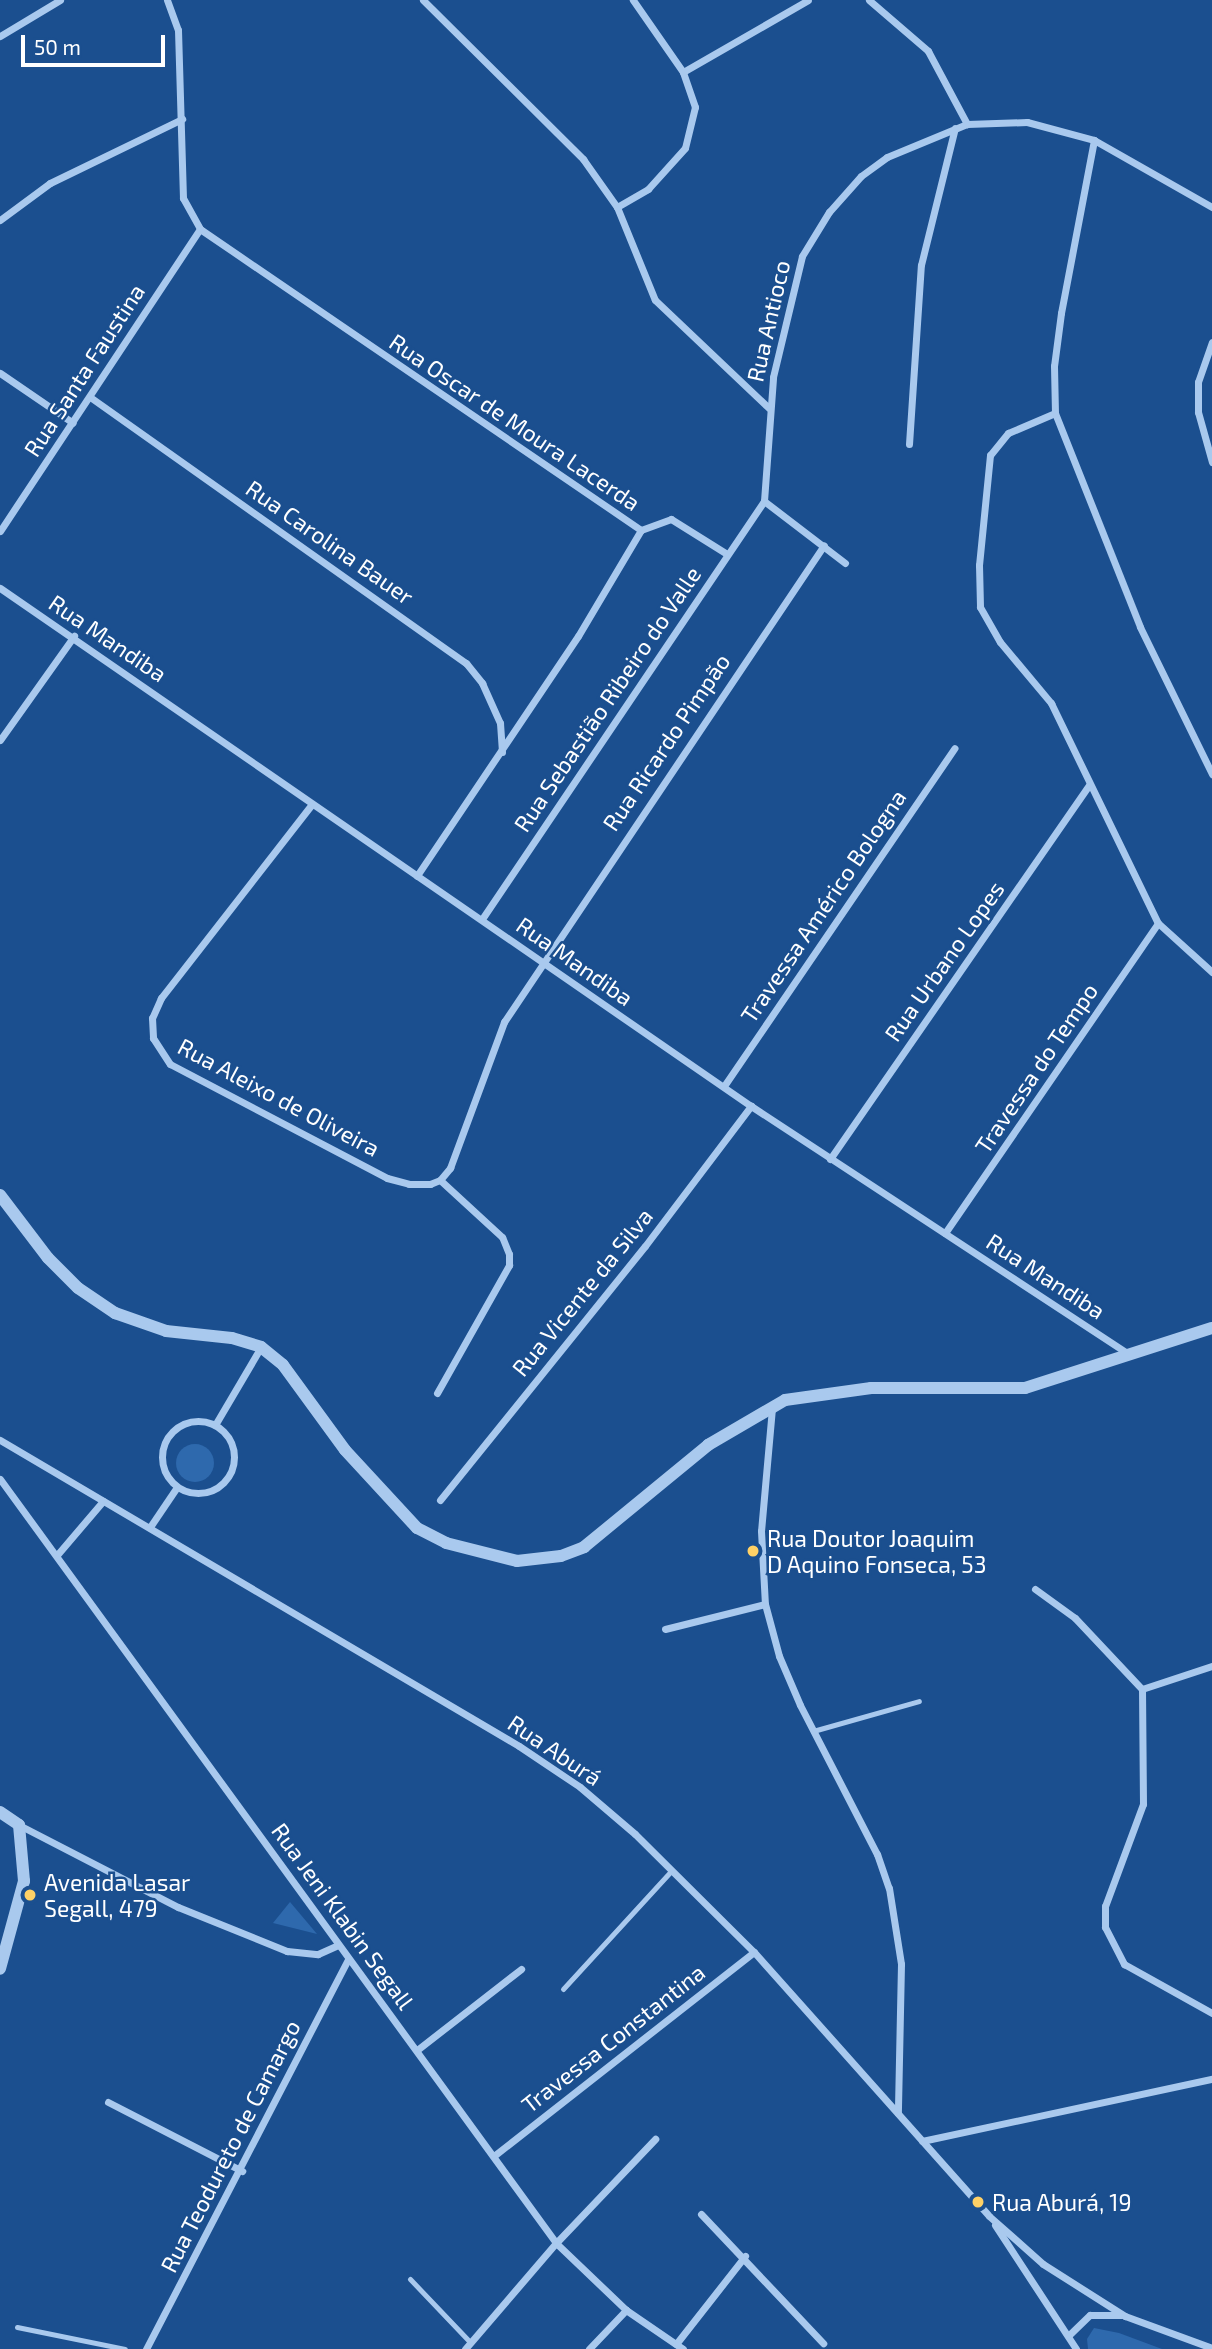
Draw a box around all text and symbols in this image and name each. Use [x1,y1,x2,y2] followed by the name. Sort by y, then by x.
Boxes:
[24,21,168,65] scale bar
[34,34,81,59] text: 50 m
[741,257,795,385] street label: Rua Antioco
[18,279,150,461] street label: Rua Santa Faustina
[384,328,646,516] street label: Rua Oscar de Moura Lacerda
[241,474,419,610] street label: Rua Carolina Bauer
[508,561,706,837] street label: Rua Sebastião Ribeiro do Valle
[44,589,172,687] street label: Rua Mandiba
[596,648,736,836] street label: Rua Ricardo Pimpão
[734,784,912,1028] street label: Travessa Américo Bologna
[878,876,1010,1046] street label: Rua Urbano Lopes
[511,911,639,1011] street label: Rua Mandiba
[969,978,1103,1158] street label: Travessa do Tempo
[173,1032,385,1162] street label: Rua Aleixo de Oliveira
[506,1202,658,1382] street label: Rua Vicente da Silva
[982,1227,1110,1325] street label: Rua Mandiba
[767,1524,987,1578] place label: Rua Doutor Joaquim D Aquino Fonseca, 53
[745,1543,761,1559] marker: Rua Doutor Joaquim D Aquino Fonseca, 53
[503,1709,607,1791] street label: Rua Aburá
[266,1817,420,2015] street label: Rua Jeni Klabin Segall
[44,1868,190,1922] place label: Avenida Lasar Segall, 479
[22,1887,38,1903] marker: Avenida Lasar Segall, 479
[516,1958,710,2118] street label: Travessa Constantina
[154,2015,306,2277] street label: Rua Teodureto de Camargo
[992,2188,1132,2216] place label: Rua Aburá, 19
[970,2194,986,2210] marker: Rua Aburá, 19

